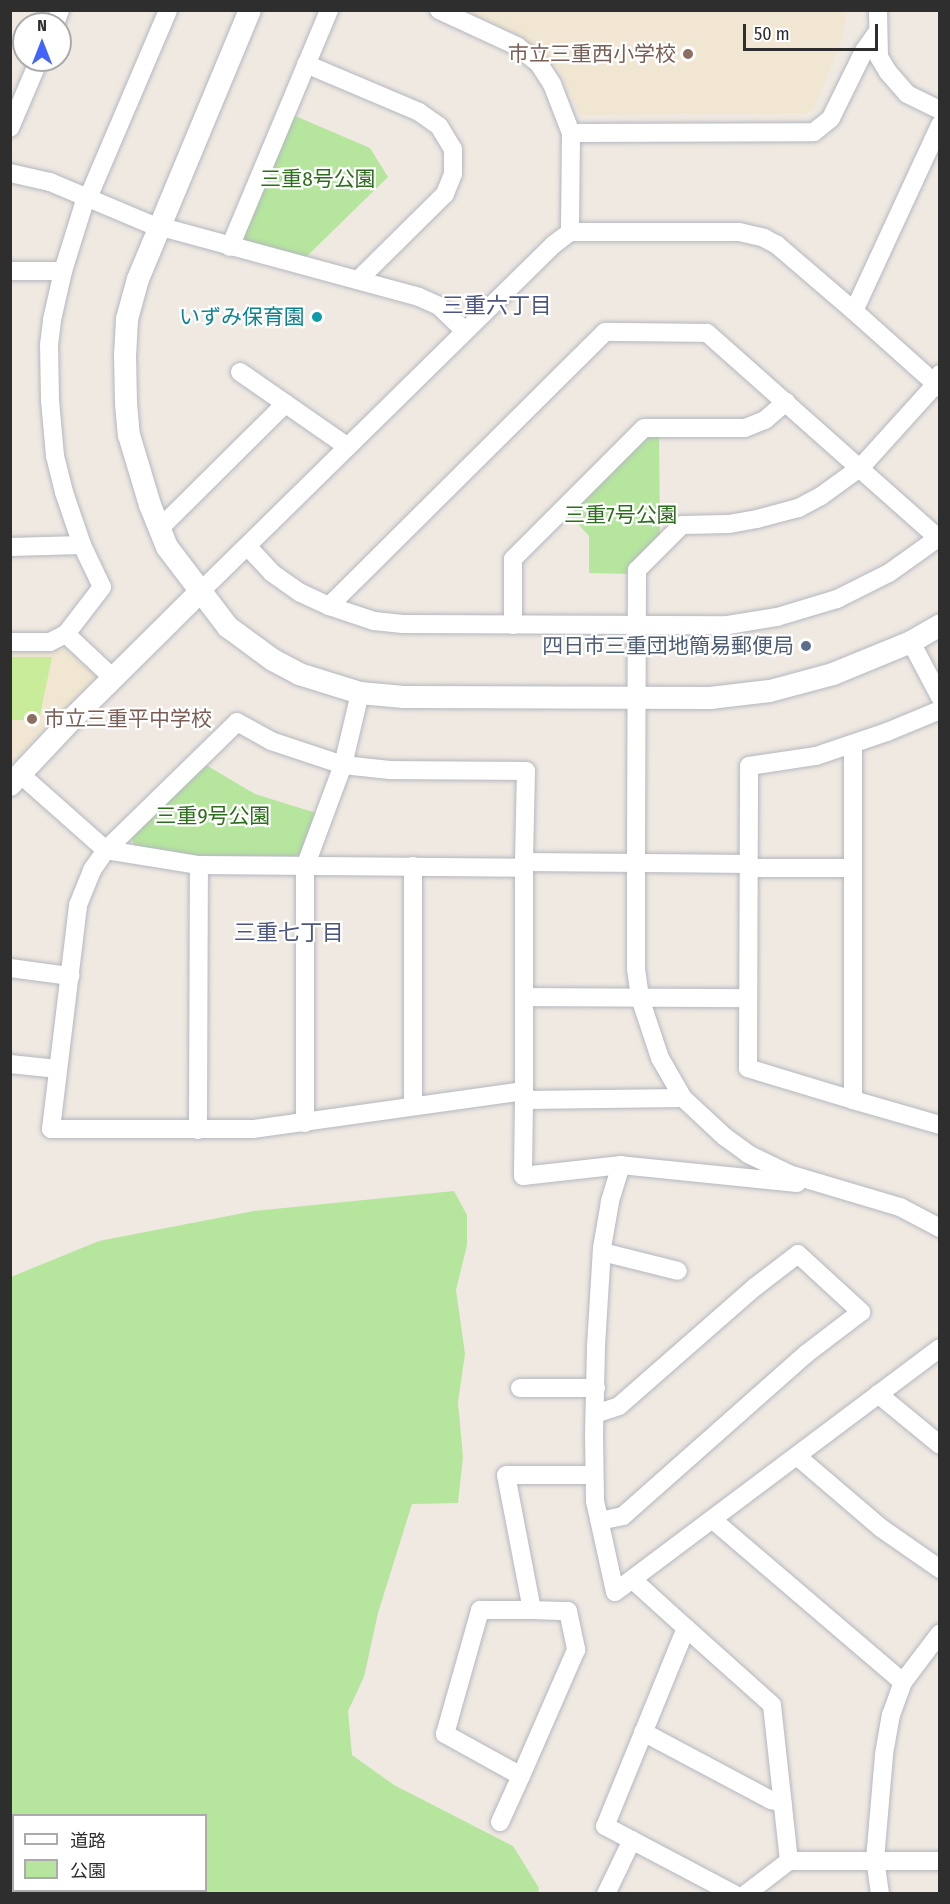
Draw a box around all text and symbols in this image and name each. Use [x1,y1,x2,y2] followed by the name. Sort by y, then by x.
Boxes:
[12,12,72,72] north arrow
[746,12,881,50] scale bar
[37,16,47,35] text: N
[754,23,790,45] text: 50 m
[508,41,676,67] place label: 市立三重西小学校
[681,47,695,61] marker: 市立三重西小学校
[260,166,376,192] park label: 三重8号公園
[442,293,552,319] district label: 三重六丁目
[179,304,305,330] place label: いずみ保育園
[310,310,324,324] marker: いずみ保育園
[564,502,678,528] park label: 三重7号公園
[542,633,794,659] place label: 四日市三重団地簡易郵便局
[799,639,813,653] marker: 四日市三重団地簡易郵便局
[44,706,212,732] place label: 市立三重平中学校
[25,712,39,726] marker: 市立三重平中学校
[155,803,271,829] park label: 三重9号公園
[234,920,344,946] district label: 三重七丁目
[12,1814,207,1892] legend
[70,1830,106,1852] text: 道路
[70,1860,106,1882] text: 公園

